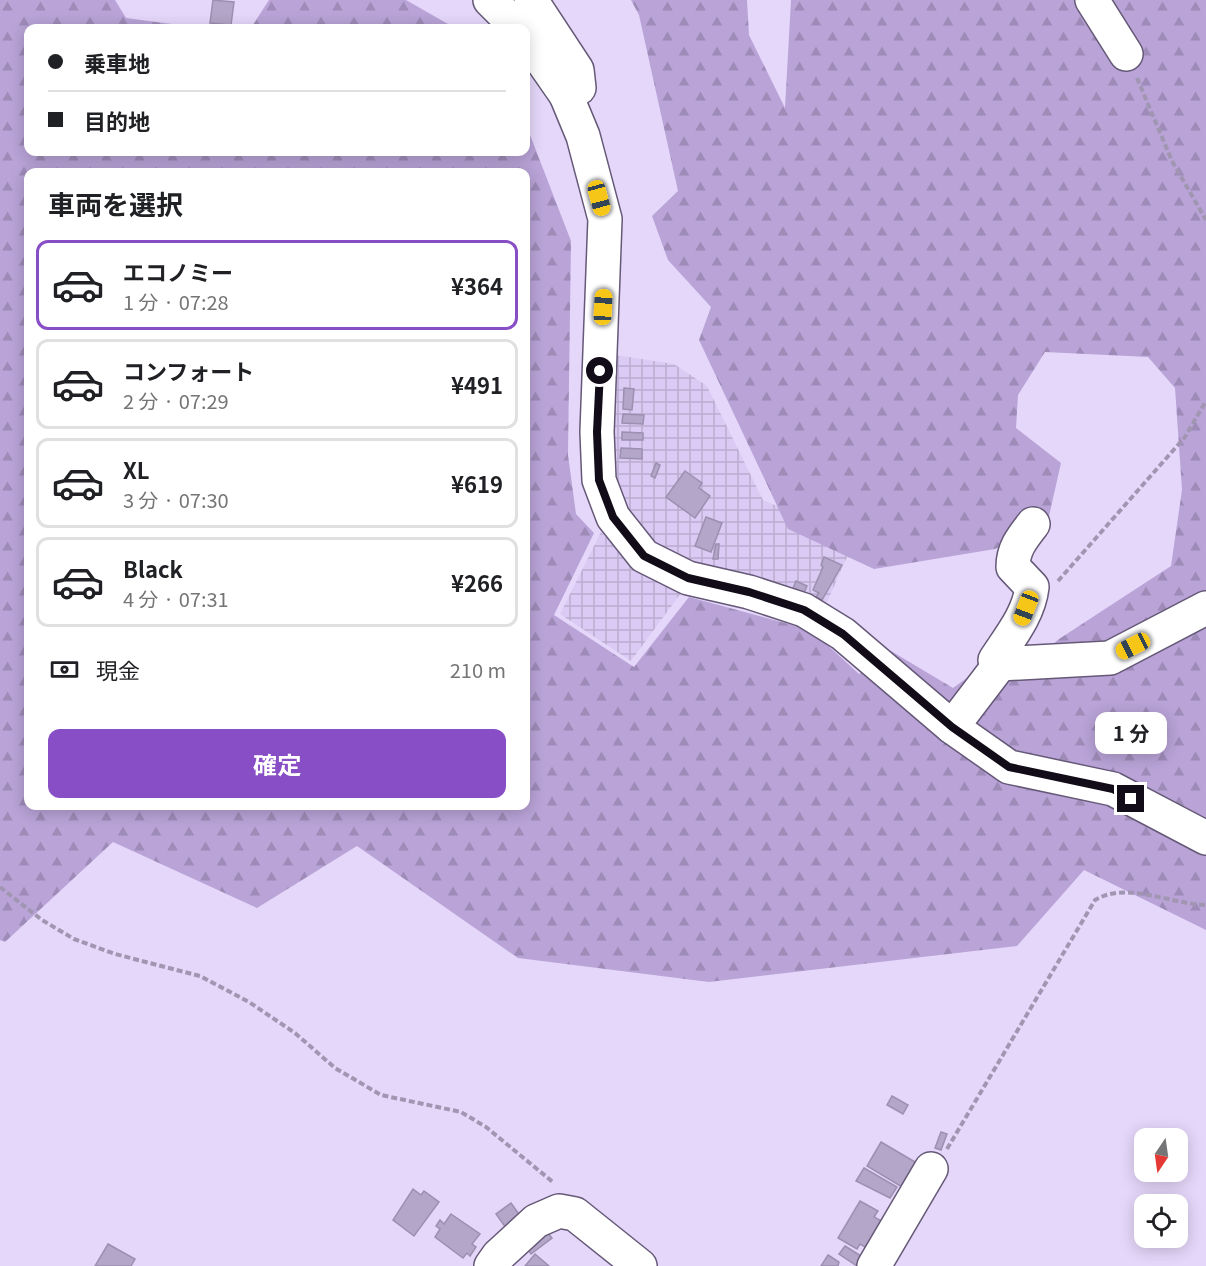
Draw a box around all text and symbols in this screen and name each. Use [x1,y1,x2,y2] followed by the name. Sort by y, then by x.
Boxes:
[84,46,150,78] text: 乗車地
[84,104,150,136] text: 目的地
[586,178,612,218] car
[48,184,183,223] text: 車両を選択
[123,255,233,287] text: エコノミー
[51,258,105,312] icon: car
[451,269,503,301] text: ¥364
[123,287,229,316] text: 1 分 · 07:28
[593,289,613,325] car
[123,354,254,386] text: コンフォート
[51,357,105,411] icon: car
[586,357,613,384] route start
[451,368,503,400] text: ¥491
[123,386,229,415] text: 2 分 · 07:29
[123,453,150,485] text: XL
[51,456,105,510] icon: car
[451,467,503,499] text: ¥619
[123,485,229,514] text: 3 分 · 07:30
[123,552,183,584] text: Black
[51,555,105,609] icon: car
[451,566,503,598] text: ¥266
[123,584,229,613] text: 4 分 · 07:31
[1011,588,1041,628] car
[1113,630,1153,662] car
[48,653,81,686] icon: cash
[96,653,140,685] text: 現金
[450,655,506,684] text: 210 m
[1095,712,1167,754] callout: 1 分
[1113,718,1149,747] text: 1 分
[48,729,506,798] button: 確定
[1117,785,1144,812] route end
[1134,1128,1188,1182] north arrow
[1134,1128,1188,1248] map controls
[1134,1194,1188,1248] button: locate

